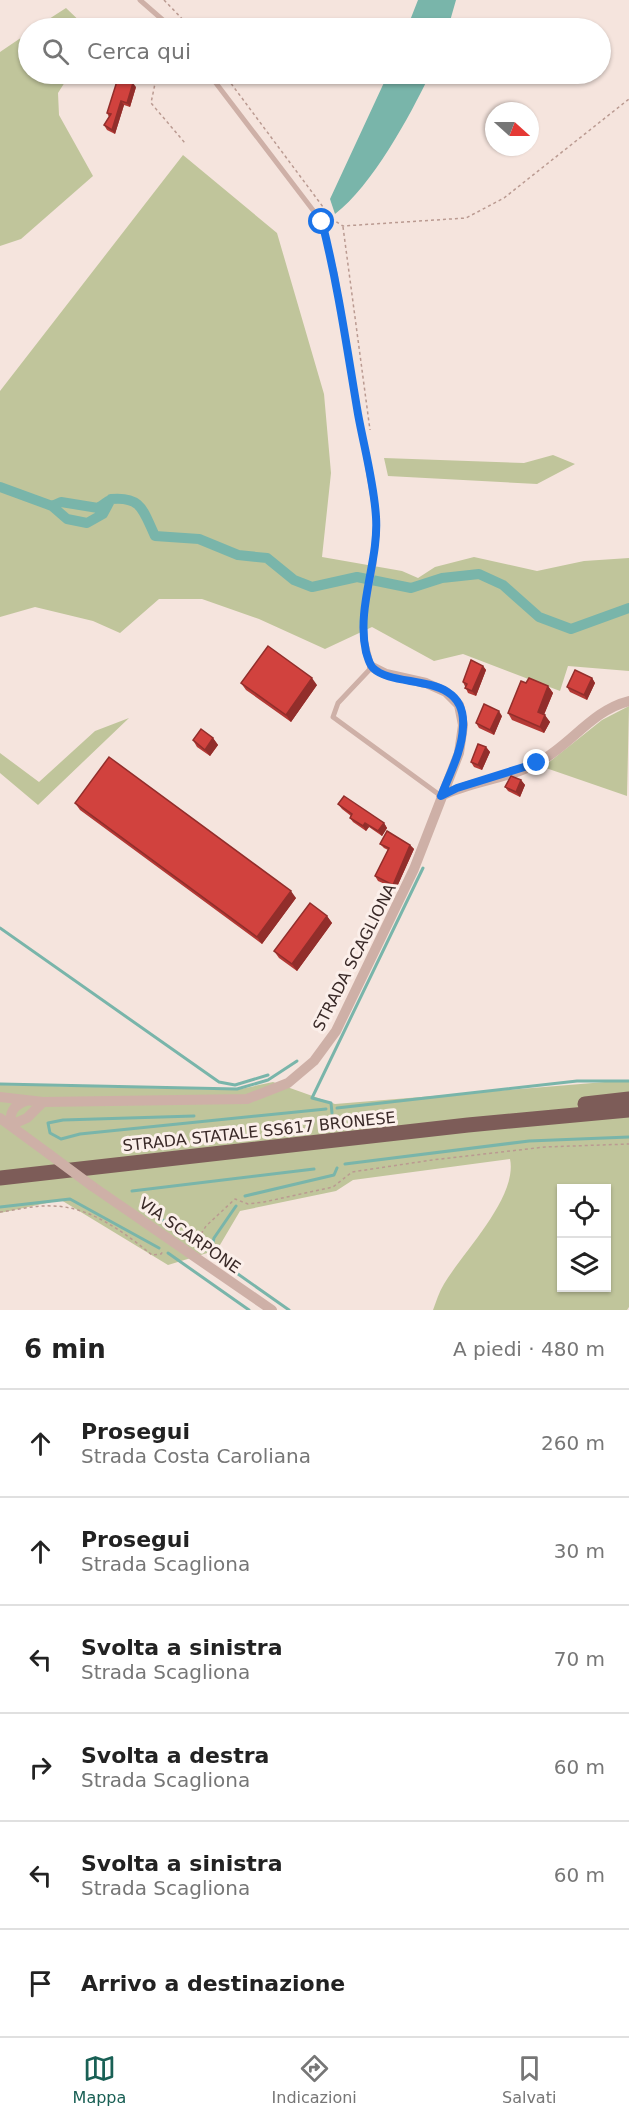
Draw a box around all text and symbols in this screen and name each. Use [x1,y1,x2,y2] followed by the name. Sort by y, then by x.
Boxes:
[18,18,611,84] search box
[39,35,72,68] icon: search
[87,39,191,64] text: Cerca qui
[485,102,539,156] north arrow
[308,208,334,234] route start
[523,749,549,775] route end
[309,880,400,1034] street label: STRADA SCAGLIONA
[122,1108,396,1155] street label: STRADA STATALE SS617 BRONESE
[557,1184,611,1292] map controls
[557,1184,611,1238] button: locate
[135,1193,244,1277] street label: VIA SCARPONE
[557,1238,611,1292] button: layers
[24,1334,106,1364] text: 6 min
[453,1337,605,1361] text: A piedi · 480 m
[81,1419,190,1444] text: Prosegui
[24,1427,57,1460] icon: ahead
[541,1431,605,1455] text: 260 m
[81,1444,311,1468] text: Strada Costa Caroliana
[81,1527,190,1552] text: Prosegui
[24,1535,57,1568] icon: ahead
[554,1539,605,1563] text: 30 m
[81,1552,250,1576] text: Strada Scagliona
[81,1635,283,1660] text: Svolta a sinistra
[24,1643,57,1676] icon: left
[554,1647,605,1671] text: 70 m
[81,1660,250,1684] text: Strada Scagliona
[81,1743,269,1768] text: Svolta a destra
[24,1751,57,1784] icon: right
[554,1755,605,1779] text: 60 m
[81,1768,250,1792] text: Strada Scagliona
[81,1851,283,1876] text: Svolta a sinistra
[24,1859,57,1892] icon: left
[554,1863,605,1887] text: 60 m
[81,1876,250,1900] text: Strada Scagliona
[24,1967,57,2000] icon: arrive
[81,1971,345,1996] text: Arrivo a destinazione
[73,2052,126,2107] tab: Mappa
[272,2052,357,2107] tab: Indicazioni
[502,2052,556,2107] tab: Salvati

